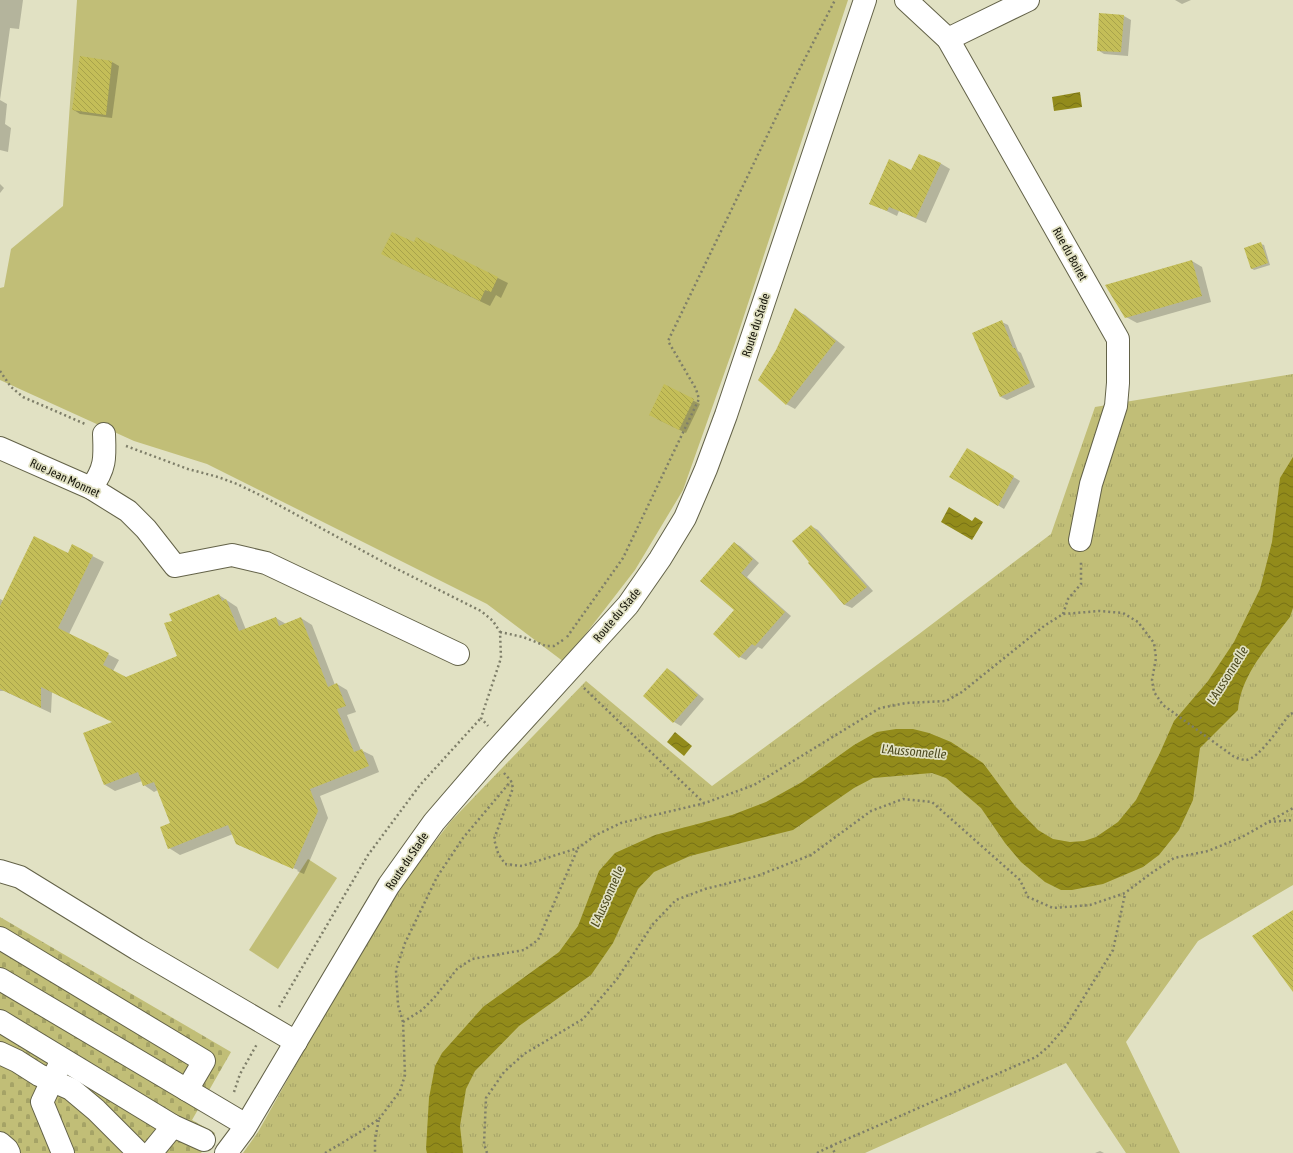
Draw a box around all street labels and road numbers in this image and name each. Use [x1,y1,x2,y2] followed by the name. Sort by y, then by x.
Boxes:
[1050,225,1091,283] street label: Rue du Boiret
[739,291,773,359] street label: Route du Stade
[28,456,103,501] street label: Rue Jean Monnet
[590,585,644,645] street label: Route du Stade
[383,830,431,892] street label: Route du Stade

